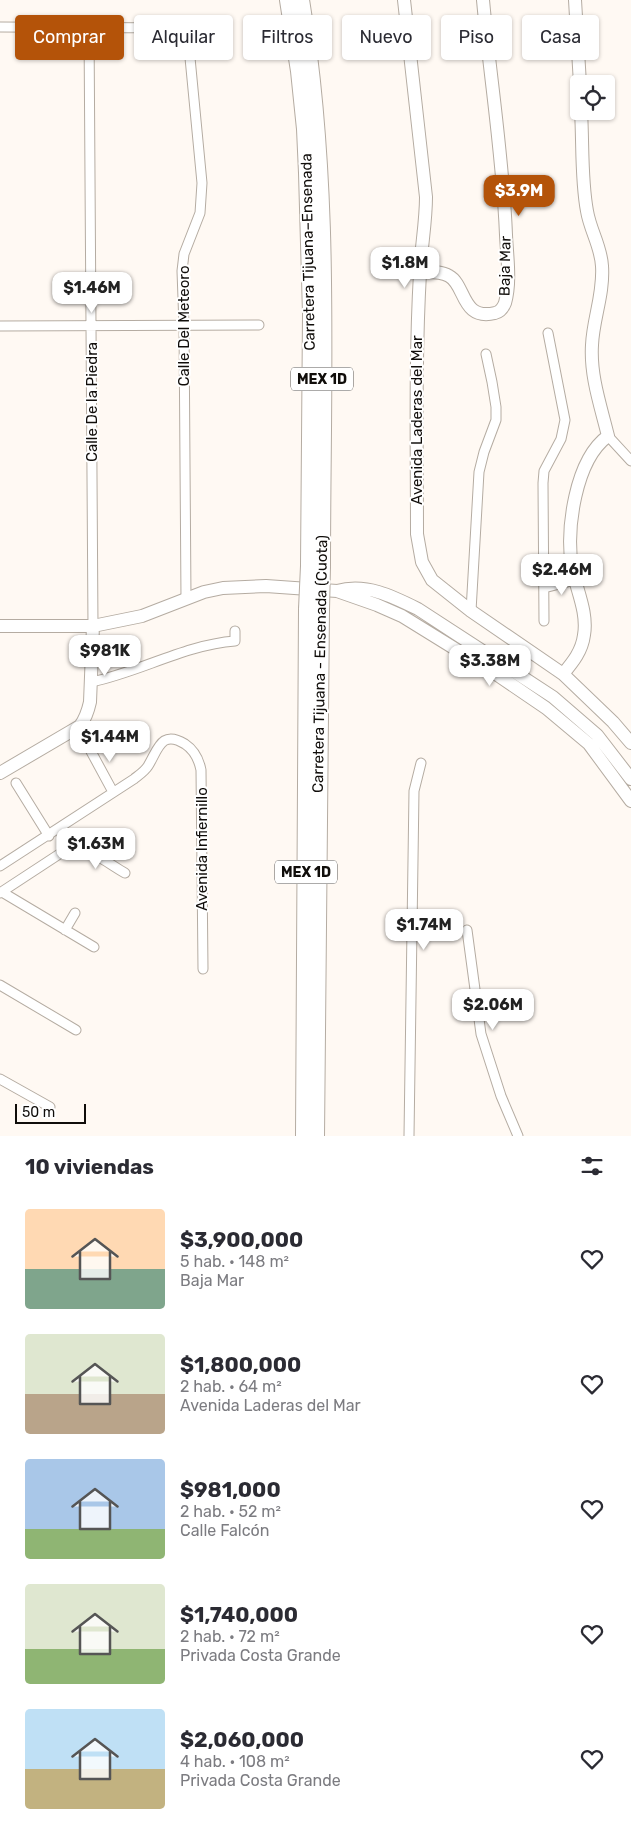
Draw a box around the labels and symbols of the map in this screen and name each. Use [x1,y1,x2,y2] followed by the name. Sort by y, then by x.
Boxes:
[297,153,319,351] street label: Carretera Tijuana–Ensenada
[484,174,554,217] pin: $3.9M
[495,235,515,296] street label: Baja Mar
[370,246,440,289] pin: $1.8M
[175,266,193,387] street label: Calle Del Meteoro
[51,272,133,314] pin: $1.46M
[408,335,426,505] street label: Avenida Laderas del Mar
[83,342,101,462] street label: Calle De la Piedra
[291,368,353,390] road number: MEX 1D
[309,535,331,793] street label: Carretera Tijuana - Ensenada (Cuota)
[521,554,603,596] pin: $2.46M
[70,634,140,677] pin: $981K
[449,644,531,687] pin: $3.38M
[69,720,151,763] pin: $1.44M
[193,787,211,911] street label: Avenida Infiernillo
[55,828,137,870] pin: $1.63M
[275,860,337,884] road number: MEX 1D
[383,908,465,951] pin: $1.74M
[452,988,534,1031] pin: $2.06M
[15,1101,86,1124] scale bar

